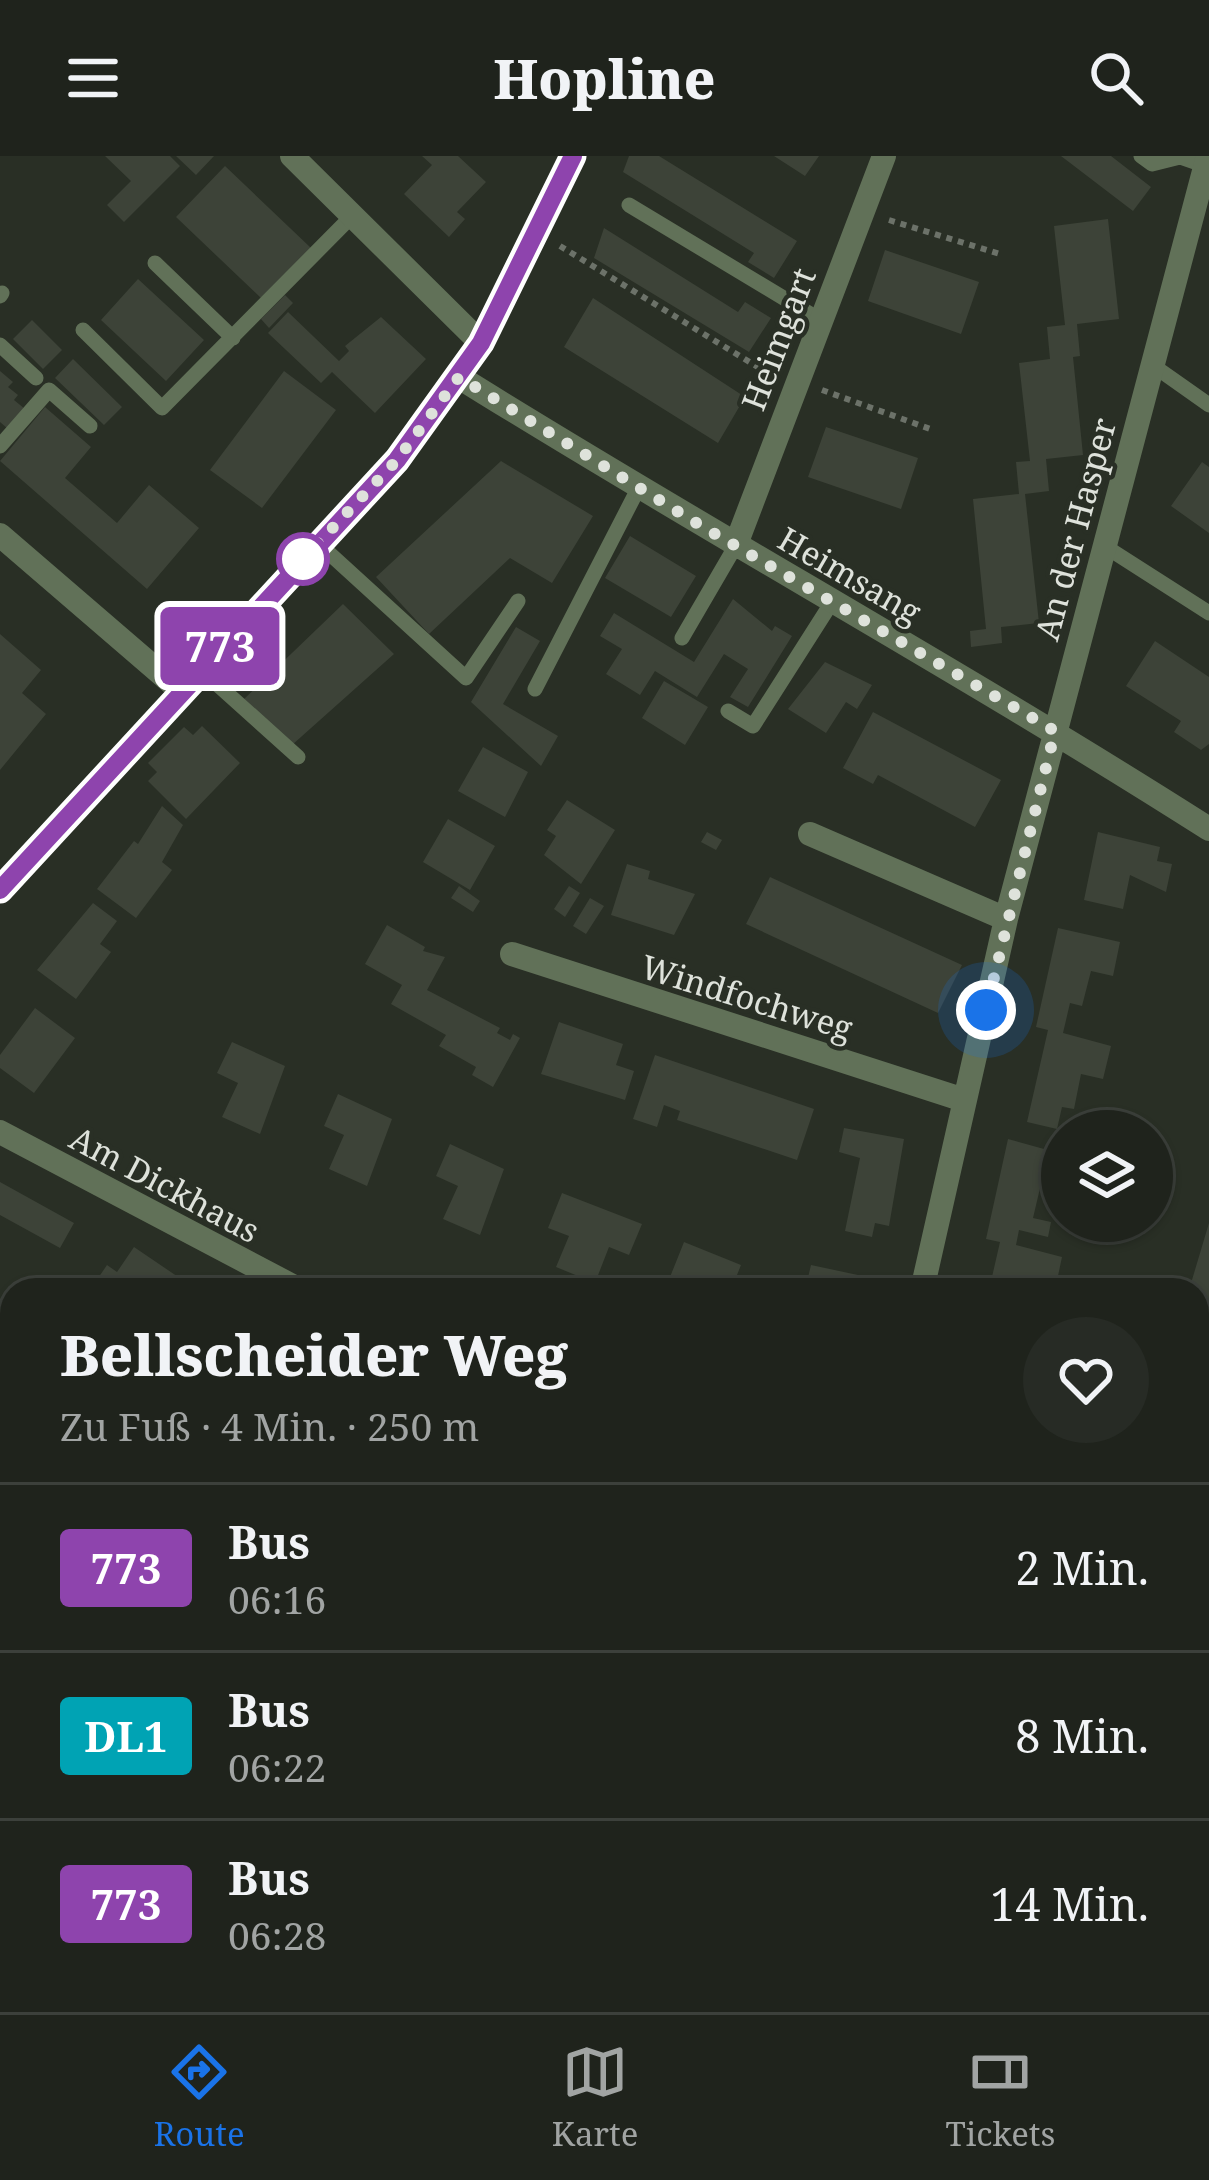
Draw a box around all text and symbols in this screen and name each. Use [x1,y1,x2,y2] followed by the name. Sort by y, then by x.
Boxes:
[494,41,716,115] text: Hopline
[60,45,126,111] icon: menu
[1083,45,1149,111] icon: search
[730,261,826,417] street label: Heimgart
[1024,412,1126,645] street label: An der Hasper
[770,516,930,634] street label: Heimsang
[278,534,328,584] unlabelled marker
[151,607,289,685] line badge: 773
[184,617,256,674] text: 773
[636,943,858,1051] street label: Windfochweg
[956,980,1016,1040] your location
[1041,1110,1173,1242] map controls
[1041,1110,1173,1242] button: layers
[62,1115,268,1253] street label: Am Dickhaus
[60,1315,568,1393] text: Bellscheider Weg
[1023,1317,1149,1443] button: heart
[60,1399,479,1452] text: Zu Fuß · 4 Min. · 250 m
[228,1511,310,1572] text: Bus
[1015,1537,1149,1598] text: 2 Min.
[90,1539,162,1596] text: 773
[228,1572,326,1625] text: 06:16
[228,1679,310,1740] text: Bus
[1015,1705,1149,1766] text: 8 Min.
[84,1707,168,1764] text: DL1
[228,1740,326,1793] text: 06:22
[228,1847,310,1908] text: Bus
[990,1873,1149,1934] text: 14 Min.
[90,1875,162,1932] text: 773
[228,1908,326,1961] text: 06:28
[154,2039,245,2156] tab: Route
[552,2039,638,2156] tab: Karte
[946,2039,1055,2156] tab: Tickets

